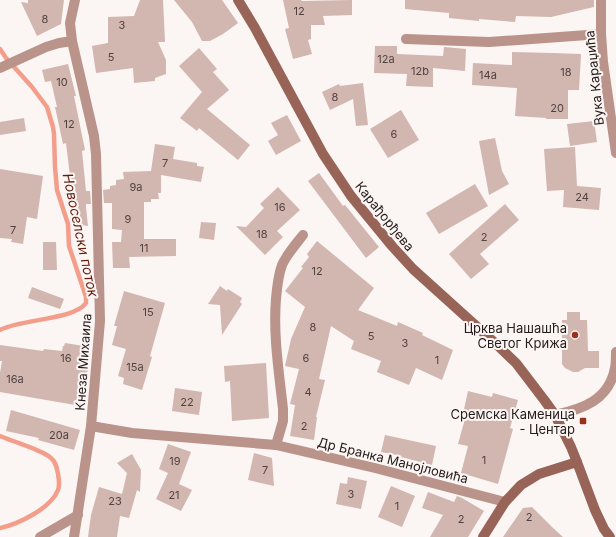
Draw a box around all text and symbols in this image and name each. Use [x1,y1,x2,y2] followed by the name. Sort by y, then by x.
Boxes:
[293,4,305,18] house number: 12
[42,12,49,26] house number: 8
[119,18,126,32] house number: 3
[581,30,607,126] street label: Вука Караџића
[108,50,115,64] house number: 5
[377,52,395,66] house number: 12a
[411,64,429,78] house number: 12b
[560,65,572,79] house number: 18
[479,68,497,82] house number: 14a
[56,75,68,89] house number: 10
[332,90,339,104] house number: 8
[550,101,564,115] house number: 20
[63,117,75,131] house number: 12
[391,127,398,141] house number: 6
[162,156,168,170] house number: 7
[60,172,102,299] water label: Новоселски поток
[352,178,418,254] street label: Карађорђева
[130,180,143,194] house number: 9a
[575,190,589,204] house number: 24
[274,200,286,214] house number: 16
[125,212,132,226] house number: 9
[10,223,16,237] house number: 7
[256,227,268,241] house number: 18
[481,230,487,244] house number: 2
[140,241,148,255] house number: 11
[311,264,323,278] house number: 12
[142,305,154,319] house number: 15
[72,313,94,411] street label: Кнеза Михаила
[310,320,317,334] house number: 8
[464,320,567,351] place label: Црква Нашашћа Светог Крижа
[368,329,375,343] house number: 5
[570,330,580,340] marker: Црква Нашашћа Светог Крижа
[402,336,409,350] house number: 3
[60,351,72,365] house number: 16
[303,351,310,365] house number: 6
[435,353,439,367] house number: 1
[126,360,144,374] house number: 15a
[6,372,24,386] house number: 16a
[304,385,312,399] house number: 4
[180,395,194,409] house number: 22
[450,406,575,437] place label: Сремска Каменица - Центар
[578,416,588,426] marker: Сремска Каменица - Центар
[301,419,307,433] house number: 2
[49,428,69,442] house number: 20a
[316,434,470,486] street label: Др Бранка Манојловића
[482,453,486,467] house number: 1
[169,454,181,468] house number: 19
[262,463,268,477] house number: 7
[348,487,355,501] house number: 3
[168,488,180,502] house number: 21
[108,494,122,508] house number: 23
[395,499,399,513] house number: 1
[526,510,532,524] house number: 2
[458,512,464,526] house number: 2

